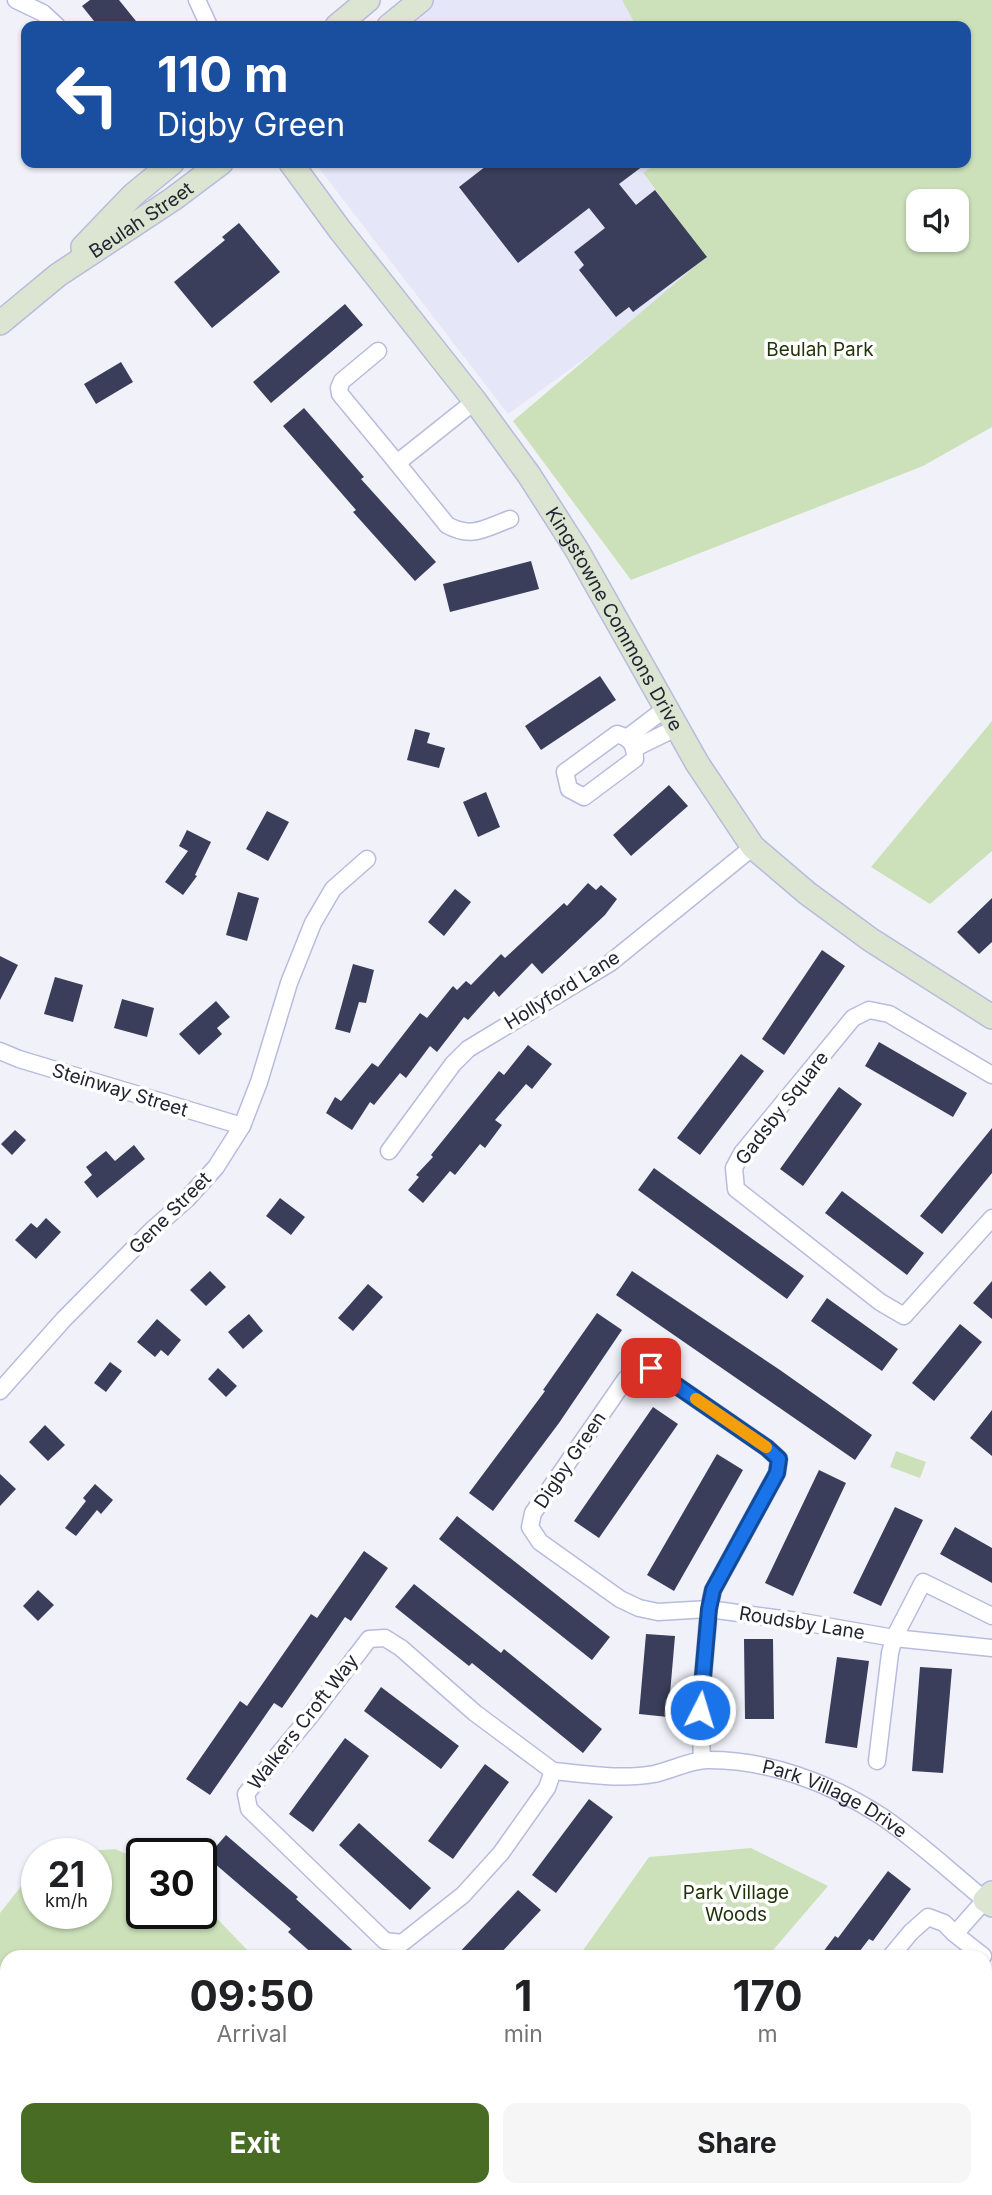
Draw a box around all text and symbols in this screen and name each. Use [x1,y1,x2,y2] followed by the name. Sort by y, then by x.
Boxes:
[157,45,289,104] text: 110 m
[42,49,133,140] icon: left
[157,105,345,144] text: Digby Green
[85,177,198,263] street label: Beulah Street
[906,189,969,252] map controls
[906,189,969,252] button: sound
[766,338,874,361] park label: Beulah Park
[541,503,688,735] street label: Kingstowne Commons Drive
[500,945,624,1035] street label: Hollyford Lane
[731,1047,833,1169] street label: Gadsby Square
[49,1058,191,1122] street label: Steinway Street
[124,1167,216,1259] street label: Gene Street
[621,1338,681,1398] pin
[632,1349,670,1387] icon: arrive
[529,1407,611,1513] street label: Digby Green
[737,1602,867,1644] street label: Roudsby Lane
[243,1649,363,1794] street label: Walkers Croft Way
[663,1673,737,1747] position arrow
[760,1755,912,1843] street label: Park Village Drive
[126,1838,217,1929] speed limit sign: 30
[48,1853,85,1895] text: 21
[683,1881,789,1926] park label: Park Village Woods
[45,1890,88,1911] text: km/h
[189,1970,314,2021] text: 09:50
[514,1970,532,2021] text: 1
[732,1970,803,2021] text: 170
[216,2020,287,2048] text: Arrival
[504,2020,543,2048] text: min
[757,2020,778,2048] text: m
[21,2103,489,2183] button: Exit
[503,2103,971,2183] button: Share

